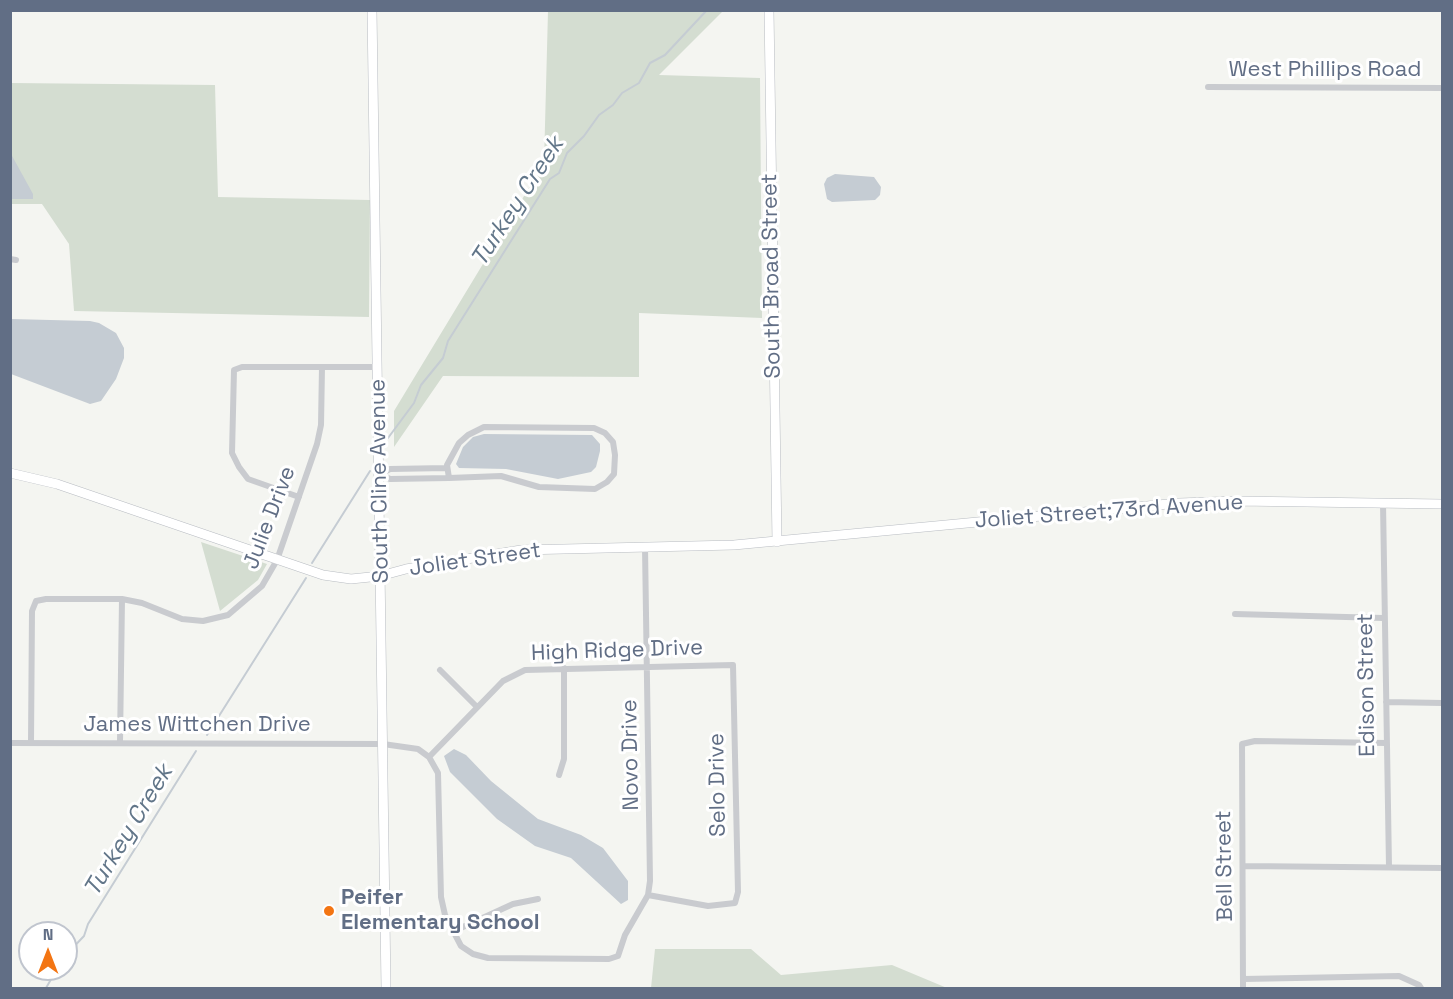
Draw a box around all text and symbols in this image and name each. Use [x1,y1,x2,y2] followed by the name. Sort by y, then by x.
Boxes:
[1229,57,1421,83] street label: West Phillips Road
[465,132,571,272] water label: Turkey Creek
[757,173,787,379] street label: South Broad Street
[365,378,395,584] street label: South Cline Avenue
[238,463,302,573] street label: Julie Drive
[974,489,1244,535] street label: Joliet Street;73rd Avenue
[408,538,542,582] street label: Joliet Street
[1353,613,1381,757] street label: Edison Street
[531,635,703,667] street label: High Ridge Drive
[617,699,645,811] street label: Novo Drive
[83,712,311,738] street label: James Wittchen Drive
[704,733,732,837] street label: Selo Drive
[78,760,180,902] water label: Turkey Creek
[1211,810,1239,922] street label: Bell Street
[341,885,540,936] place label: Peifer Elementary School
[322,904,336,918] marker: Peifer Elementary School
[18,921,78,981] north arrow
[43,924,53,945] text: N

